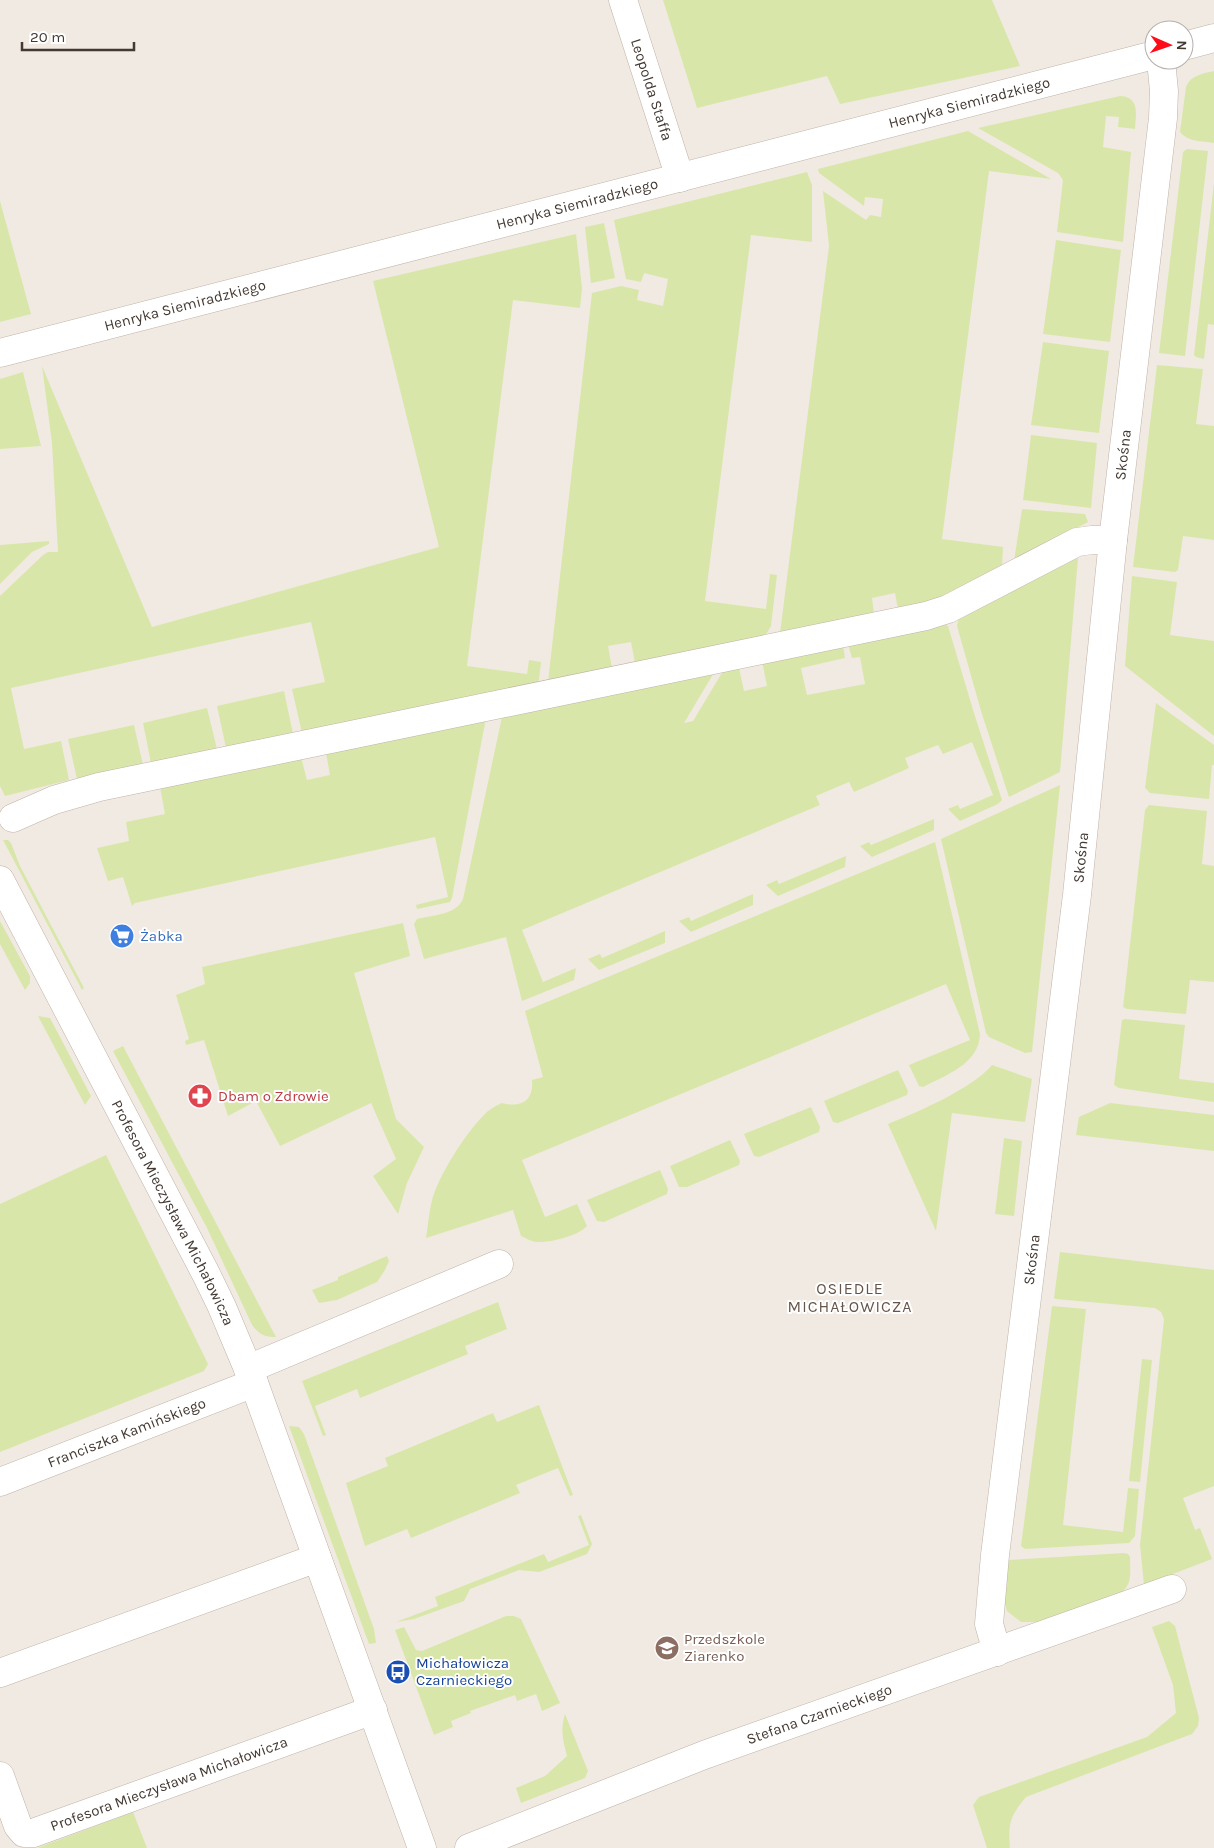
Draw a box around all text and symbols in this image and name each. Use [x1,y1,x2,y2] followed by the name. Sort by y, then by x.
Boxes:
[22,20,135,52] scale bar
[1144,20,1194,70] north arrow
[30,28,65,46] text: 20 m
[627,36,676,143] street label: Leopolda Staffa
[1173,40,1190,51] text: N
[886,73,1052,132] street label: Henryka Siemiradzkiego
[494,174,660,233] street label: Henryka Siemiradzkiego
[102,276,268,335] street label: Henryka Siemiradzkiego
[1111,429,1135,481] street label: Skośna
[1069,831,1092,884] street label: Skośna
[109,923,135,949] supermarket icon: Żabka
[140,927,183,945] place label: Żabka
[187,1083,213,1109] pharmacy icon: Dbam o Zdrowie
[218,1087,329,1105] place label: Dbam o Zdrowie
[108,1097,238,1328] street label: Profesora Mieczysława Michałowicza
[1020,1233,1044,1286] street label: Skośna
[788,1279,912,1316] district label: OSIEDLE MICHAŁOWICZA
[45,1394,208,1472] street label: Franciszka Kamińskiego
[684,1630,765,1665] place label: Przedszkole Ziarenko
[654,1635,680,1661] school or university icon: Przedszkole Ziarenko
[416,1654,512,1689] place label: Michałowicza Czarnieckiego
[385,1659,411,1685] bus stop icon: Michałowicza Czarnieckiego
[744,1680,894,1748] street label: Stefana Czarnieckiego
[48,1733,290,1835] street label: Profesora Mieczysława Michałowicza

